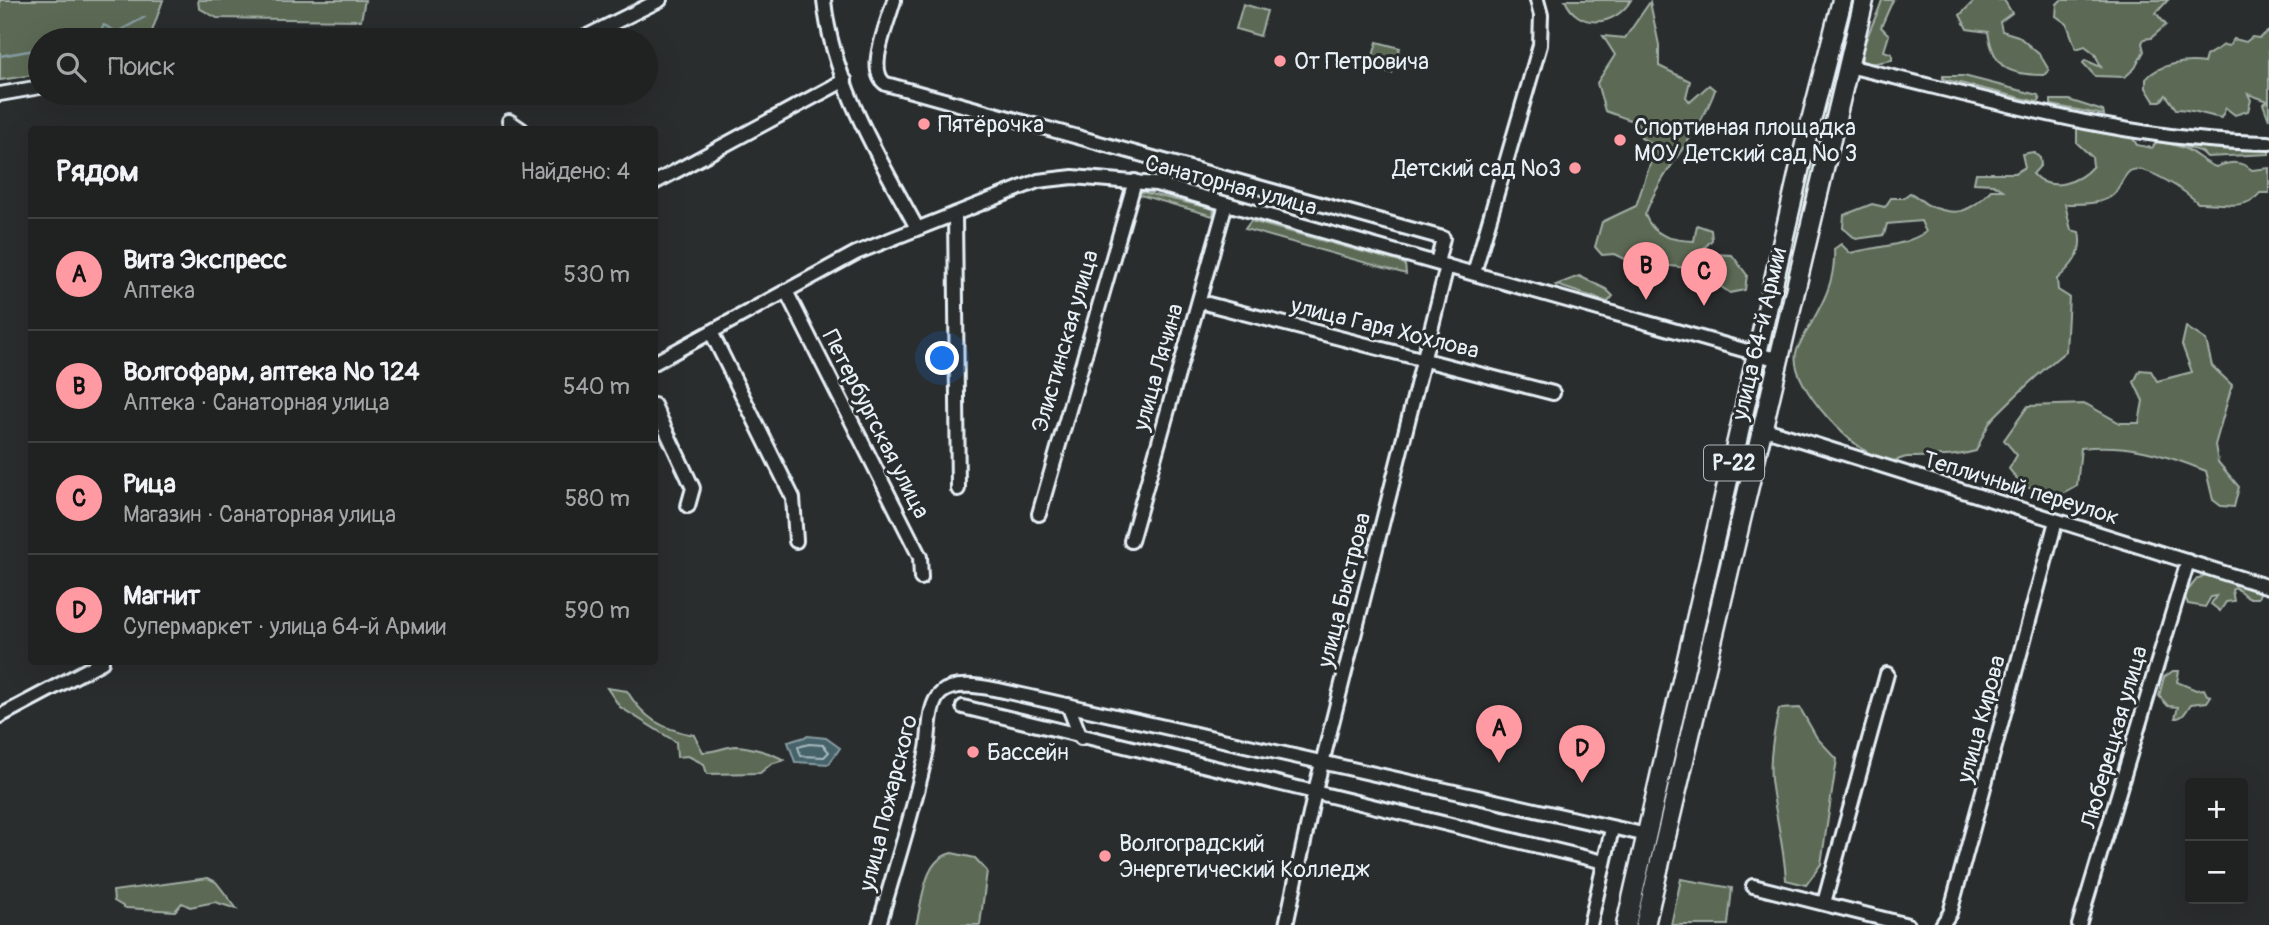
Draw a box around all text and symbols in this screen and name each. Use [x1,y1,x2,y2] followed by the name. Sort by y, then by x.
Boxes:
[28,28,658,105] search box
[1294,47,1429,76] place label: От Петровича
[52,48,90,86] icon: search
[108,51,176,83] text: Поиск
[1272,53,1288,69] marker: От Петровича
[938,110,1044,139] place label: Пятёрочка
[1634,113,1857,168] place label: Спортивная площадка МОУ Детский сад № 3
[916,116,932,132] marker: Пятёрочка
[1612,132,1628,148] marker: Спортивная площадка МОУ Детский сад № 3
[1142,148,1320,222] street label: Санаторная улица
[56,153,139,190] text: Рядом
[1392,154,1561,183] place label: Детский сад №3
[520,157,630,186] text: Найдено: 4
[1567,160,1583,176] marker: Детский сад №3
[1623,242,1669,300] pin: B
[123,244,287,276] text: Вита Экспресс
[1725,245,1793,424] street label: улица 64-й Армии
[1025,247,1105,435] street label: Элистинская улица
[1681,248,1727,306] pin: C
[72,260,86,289] text: A
[564,260,630,289] text: 530 m
[123,276,195,305] text: Аптека
[1287,290,1482,365] street label: улица Гаря Хохлова
[1126,300,1190,435] street label: улица Лячина
[816,325,936,523] street label: Петербургская улица
[925,341,959,375] your location
[123,356,420,388] text: Волгофарм, аптека № 124
[72,372,86,401] text: B
[563,372,630,401] text: 540 m
[123,388,390,417] text: Аптека · Санаторная улица
[1919,444,2123,532] street label: Тепличный переулок
[1704,446,1764,480] road number: Р-22
[123,468,176,500] text: Рица
[72,484,86,513] text: C
[565,484,630,513] text: 580 m
[123,500,396,529] text: Магазин · Санаторная улица
[1310,509,1377,672] street label: улица Быстрова
[123,580,200,612] text: Магнит
[72,596,86,625] text: D
[565,596,630,625] text: 590 m
[123,612,446,641] text: Супермаркет · улица 64-й Армии
[2074,642,2154,833] street label: Люберецкая улица
[1950,652,2012,787] street label: улица Кирова
[1476,705,1522,763] pin: A
[852,712,924,895] street label: улица Пожарского
[1559,725,1605,783] pin: D
[987,738,1069,767] place label: Бассейн
[965,744,981,760] marker: Бассейн
[2185,778,2248,904] map controls
[2185,778,2248,841] button: +
[1119,829,1370,884] place label: Волгоградский Энергетический Колледж
[2185,841,2248,904] button: −
[1097,848,1113,864] marker: Волгоградский Энергетический Колледж

